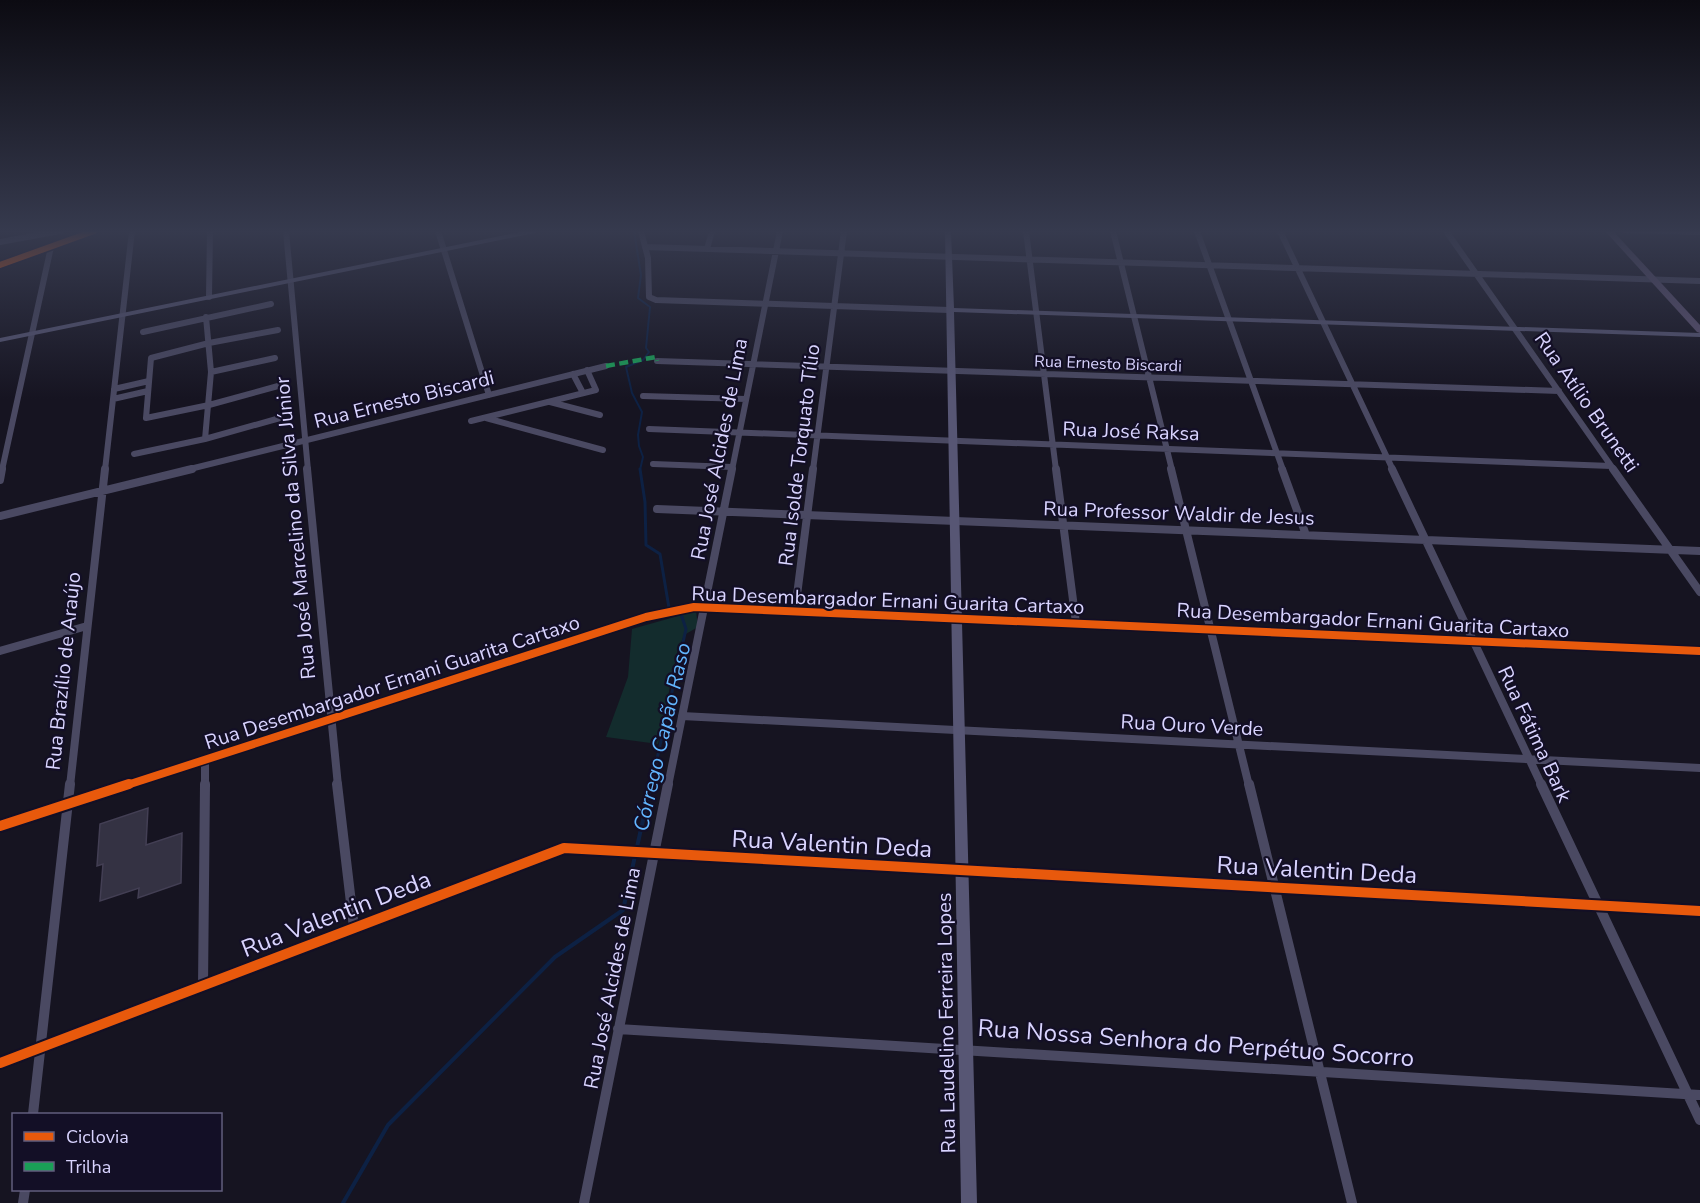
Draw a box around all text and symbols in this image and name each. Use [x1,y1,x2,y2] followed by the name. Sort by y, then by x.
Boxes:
[1528,327,1645,478] street label: Rua Atílio Brunetti
[685,336,754,562] street label: Rua José Alcides de Lima
[772,343,827,568] street label: Rua Isolde Torquato Tílio
[1034,350,1182,378] street label: Rua Ernesto Biscardi
[311,364,497,435] street label: Rua Ernesto Biscardi
[269,375,322,680] street label: Rua José Marcelino da Silva Júnior
[1062,416,1200,447] street label: Rua José Raksa
[1043,495,1315,532] street label: Rua Professor Waldir de Jesus
[40,571,87,772] street label: Rua Brazílio de Araújo
[691,580,1085,621] street label: Rua Desembargador Ernani Guarita Cartaxo
[1176,597,1570,644] street label: Rua Desembargador Ernani Guarita Cartaxo
[201,609,583,756] street label: Rua Desembargador Ernani Guarita Cartaxo
[627,640,697,834] water label: Córrego Capão Raso
[1491,662,1578,808] street label: Rua Fátima Bark
[1120,708,1264,743] street label: Rua Ouro Verde
[731,823,933,865] street label: Rua Valentin Deda
[1216,849,1418,891] street label: Rua Valentin Deda
[237,863,435,965] street label: Rua Valentin Deda
[578,865,647,1091] street label: Rua José Alcides de Lima
[931,892,962,1154] street label: Rua Laudelino Ferreira Lopes
[977,1012,1415,1074] street label: Rua Nossa Senhora do Perpétuo Socorro
[12,1113,222,1191] legend
[66,1125,129,1149] text: Ciclovia
[66,1155,111,1179] text: Trilha

